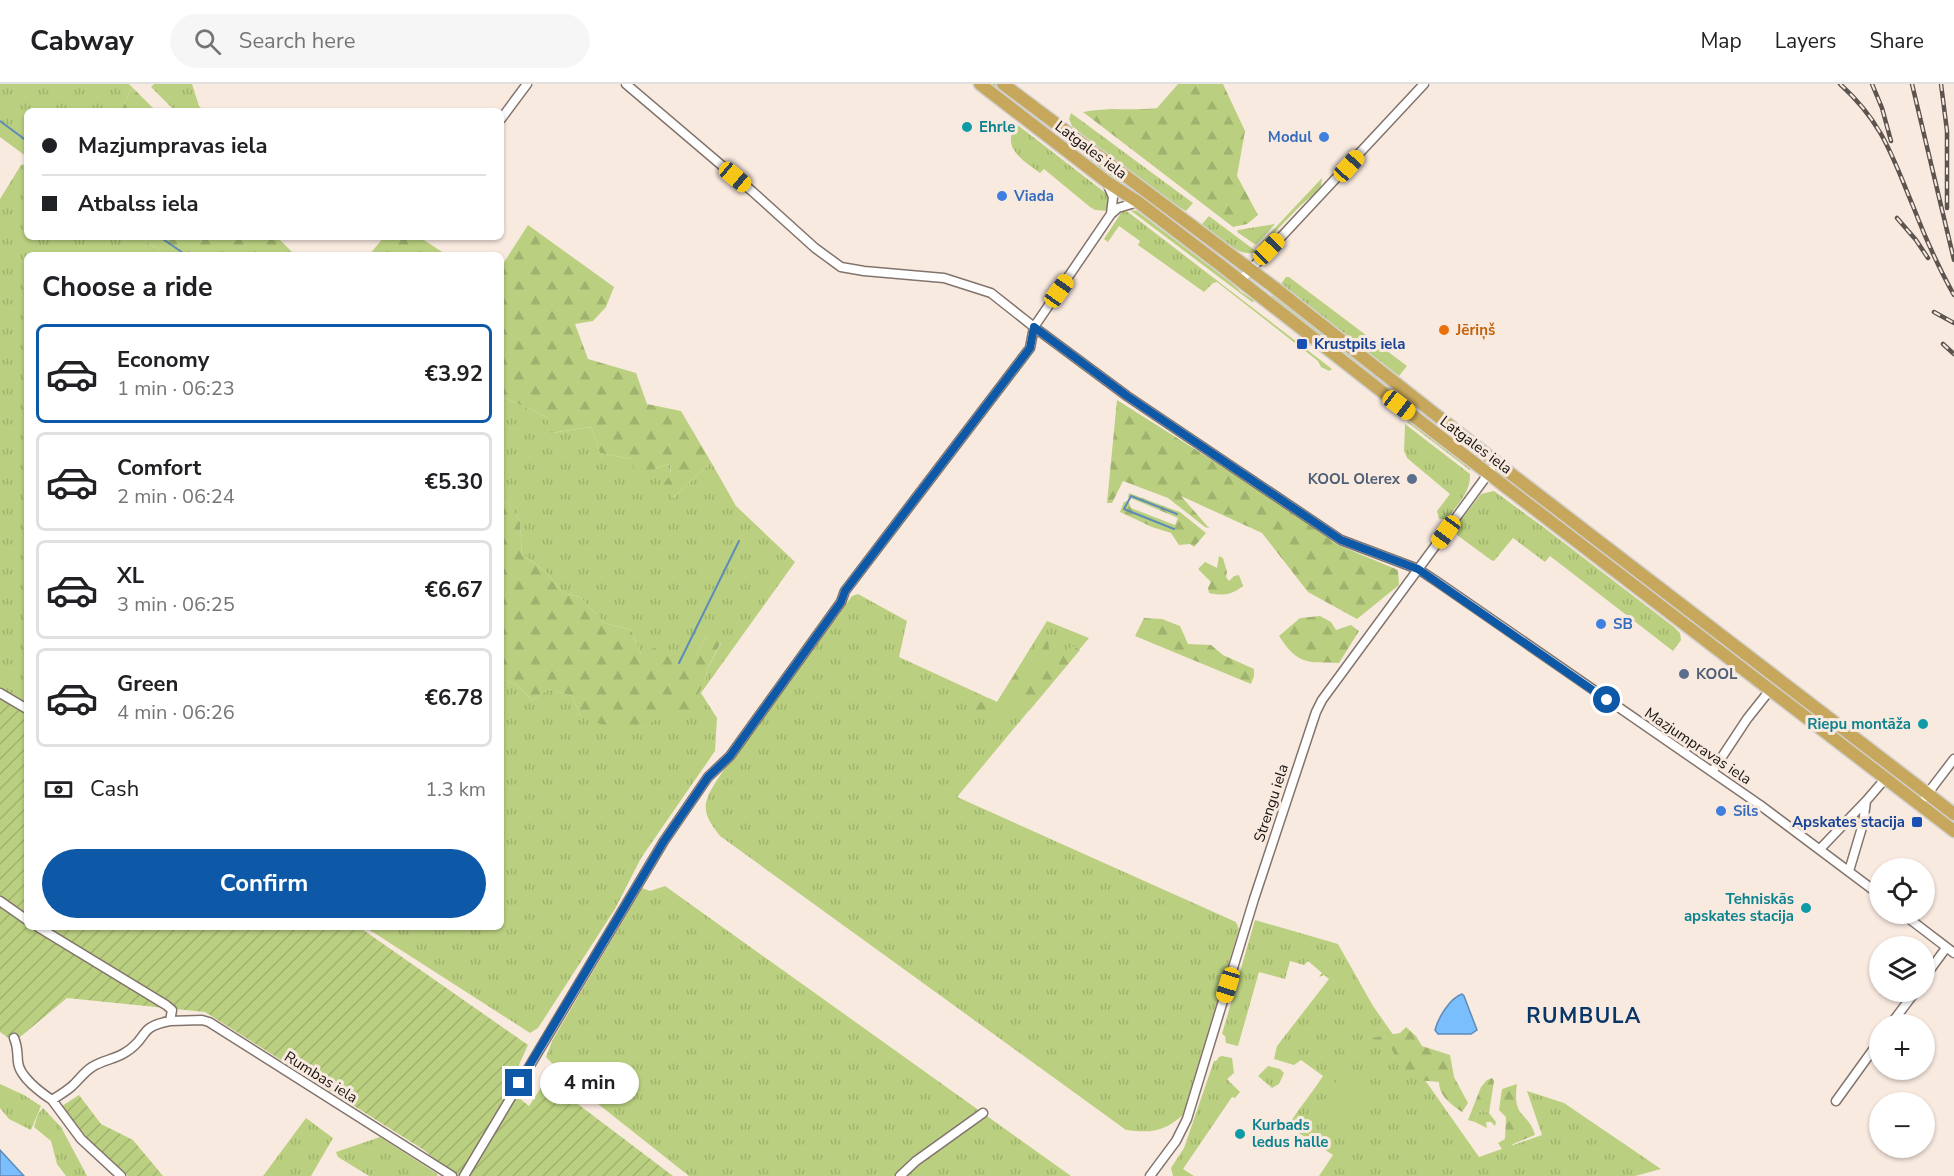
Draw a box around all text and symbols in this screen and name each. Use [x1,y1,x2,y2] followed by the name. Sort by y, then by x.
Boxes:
[170,14,590,68] search box
[30,22,134,60] text: Cabway
[191,25,224,58] icon: search
[239,26,355,56] text: Search here
[1700,27,1742,55] text: Map
[1775,27,1836,55] text: Layers
[1869,27,1924,55] text: Share
[1051,116,1131,184] street label: Latgales iela
[979,117,1015,137] place label: Ehrle
[960,120,974,134] marker: Ehrle
[1268,127,1312,147] place label: Modul
[1317,130,1331,144] marker: Modul
[78,131,268,161] text: Mazjumpravas iela
[1330,147,1368,185] car
[715,159,755,195] car
[1013,186,1054,206] place label: Viada
[78,189,199,219] text: Atbalss iela
[995,189,1009,203] marker: Viada
[1250,230,1288,268] car
[42,269,213,306] text: Choose a ride
[1041,271,1077,311] car
[1455,320,1495,340] place label: Jēriņš
[1437,323,1451,337] marker: Jēriņš
[1314,334,1405,354] place label: Krustpils iela
[1295,337,1309,351] marker: Krustpils iela
[117,345,209,375] text: Economy
[45,347,99,401] icon: car
[425,359,483,389] text: €3.92
[117,375,235,402] text: 1 min · 06:23
[1379,387,1419,423] car
[1436,411,1516,479] street label: Latgales iela
[117,453,201,483] text: Comfort
[45,455,99,509] icon: car
[425,467,483,497] text: €5.30
[1308,469,1401,489] place label: KOOL Olerex
[1405,472,1419,486] marker: KOOL Olerex
[117,483,235,510] text: 2 min · 06:24
[1428,512,1464,552] car
[117,561,144,591] text: XL
[45,563,99,617] icon: car
[425,575,483,605] text: €6.67
[117,591,235,618] text: 3 min · 06:25
[1613,614,1633,634] place label: SB
[1594,617,1608,631] marker: SB
[1696,664,1738,684] place label: KOOL
[1677,667,1691,681] marker: KOOL
[117,669,178,699] text: Green
[45,671,99,725] icon: car
[425,683,483,713] text: €6.78
[1593,686,1620,713] route start
[117,699,235,726] text: 4 min · 06:26
[1641,703,1755,789] street label: Mazjumpravas iela
[1807,714,1911,734] place label: Riepu montāža
[1916,717,1930,731] marker: Riepu montāža
[1249,761,1293,845] street label: Strengu iela
[42,773,75,806] icon: cash
[90,774,139,804] text: Cash
[425,776,486,803] text: 1.3 km
[1733,801,1758,821] place label: Sils
[1714,804,1728,818] marker: Sils
[1792,812,1905,832] place label: Apskates stacija
[1910,815,1924,829] marker: Apskates stacija
[42,849,486,918] button: Confirm
[1869,858,1935,1158] map controls
[1869,858,1935,924] button: locate
[1684,889,1794,926] place label: Tehniskās apskates stacija
[1799,901,1813,915] marker: Tehniskās apskates stacija
[1869,936,1935,1002] button: layers
[1214,965,1242,1005] car
[1526,1002,1642,1030] district label: RUMBULA
[1869,1014,1935,1080] button: +
[281,1047,361,1107] street label: Rumbas iela
[540,1062,639,1104] callout: 4 min
[505,1069,532,1096] route end
[564,1069,615,1096] text: 4 min
[1869,1092,1935,1158] button: −
[1252,1115,1329,1152] place label: Kurbads ledus halle
[1233,1127,1247,1141] marker: Kurbads ledus halle

